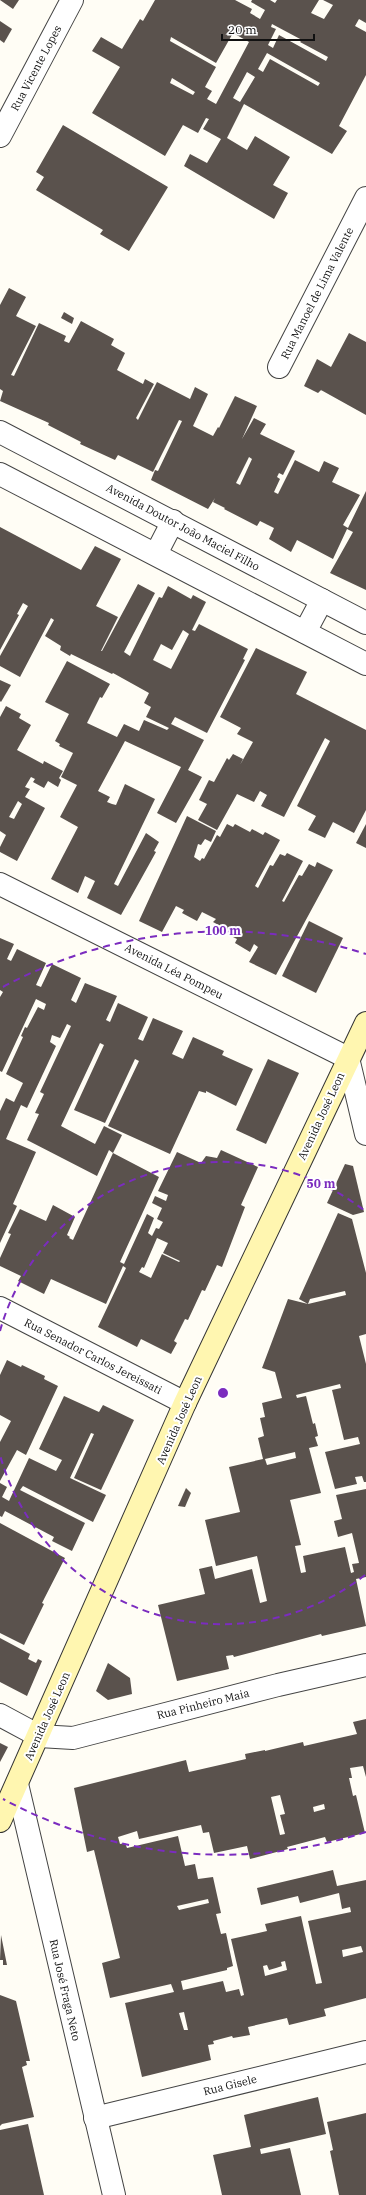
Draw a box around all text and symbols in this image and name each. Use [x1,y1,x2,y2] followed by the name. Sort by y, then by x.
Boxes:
[222,16,314,42] scale bar
[228,22,257,37] text: 20 m
[8,23,64,113] street label: Rua Vicente Lopes
[278,225,356,361] street label: Rua Manoel de Lima Valente
[104,480,262,574] street label: Avenida Doutor João Maciel Filho
[205,923,241,938] text: 100 m
[122,940,226,1002] street label: Avenida Léa Pompeu
[295,1070,347,1162] street label: Avenida José Leon
[307,1176,336,1191] text: 50 m
[22,1315,165,1397] street label: Rua Senador Carlos Jereissati
[153,1374,205,1466] street label: Avenida José Leon
[216,1386,230,1400] centre of rings
[21,1670,73,1762] street label: Avenida José Leon
[155,1686,251,1722] street label: Rua Pinheiro Maia
[46,1938,84,2042] street label: Rua José Fraga Neto
[202,2072,258,2098] street label: Rua Gisele

